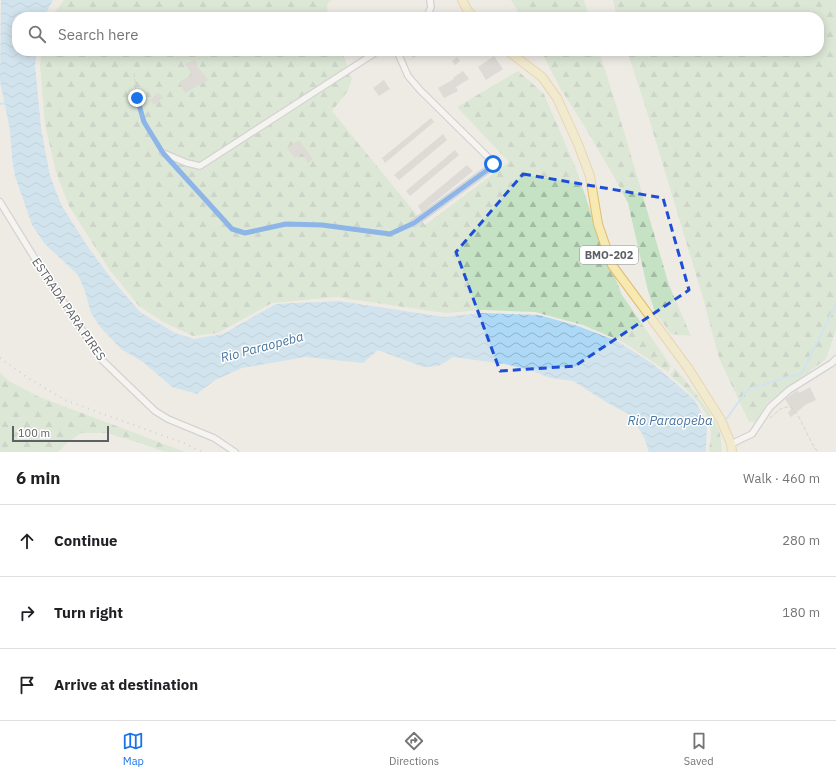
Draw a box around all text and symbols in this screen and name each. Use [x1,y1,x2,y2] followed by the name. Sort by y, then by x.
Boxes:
[12,12,824,56] search box
[26,23,48,45] icon: search
[58,25,138,44] text: Search here
[128,89,146,107] route end
[484,155,502,173] route start
[580,246,638,264] road number: BMO-202
[29,255,109,363] street label: ESTRADA PARA PIRES
[219,328,305,366] water label: Rio Paraopeba
[627,412,713,429] water label: Rio Paraopeba
[12,424,109,443] scale bar
[18,426,50,440] text: 100 m
[16,467,60,489] text: 6 min
[743,470,820,487] text: Walk · 460 m
[16,530,38,552] icon: ahead
[54,531,118,550] text: Continue
[782,532,820,549] text: 280 m
[16,602,38,624] icon: right
[54,603,123,622] text: Turn right
[782,604,820,621] text: 180 m
[16,674,38,696] icon: arrive
[54,675,198,694] text: Arrive at destination
[122,730,144,768] tab: Map
[389,730,439,768] tab: Directions
[684,730,714,768] tab: Saved

